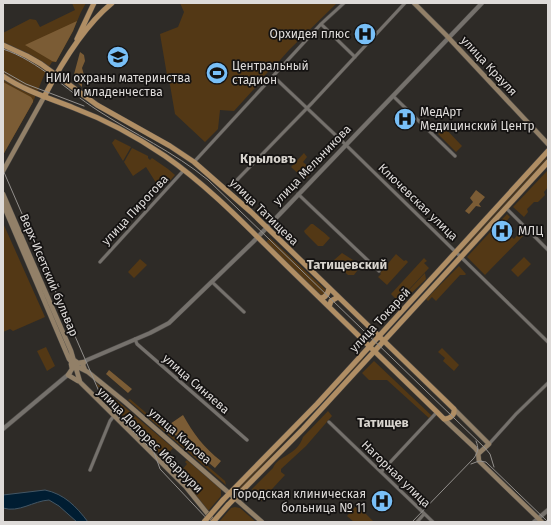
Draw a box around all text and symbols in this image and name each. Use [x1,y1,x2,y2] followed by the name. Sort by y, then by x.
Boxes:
[352,21,378,47] hospital icon: Орхидея плюс
[270,27,350,41] place label: Орхидея плюс
[458,33,520,99] street label: улица Крауля
[105,44,131,70] school or university icon: НИИ охраны материнства и младенчества
[232,59,309,87] place label: Центральный стадион
[204,60,230,86] sports icon: Центральный стадион
[46,71,190,99] place label: НИИ охраны материнства и младенчества
[420,105,535,133] place label: МедАрт Медицинский Центр
[392,106,418,132] hospital icon: МедАрт Медицинский Центр
[270,122,354,208] street label: улица Мельникова
[240,151,296,166] district label: Крыловъ
[375,161,461,243] street label: Ключевская улица
[99,172,171,248] street label: улица Пирогова
[227,176,301,248] street label: улица Татищева
[17,212,81,338] street label: Верх-Исетский бульвар
[489,218,515,244] hospital icon: МЛЦ
[518,224,543,238] place label: МЛЦ
[307,257,387,272] district label: Татищевский
[347,285,413,355] street label: улица Токарей
[160,351,232,417] street label: улица Синяева
[94,384,206,496] street label: улица Долорес Ибаррури
[146,405,214,467] street label: улица Кирова
[357,415,409,430] district label: Татищев
[359,438,433,510] street label: Нагорная улица
[233,487,366,515] place label: Городская клиническая больница № 11
[369,488,395,514] hospital icon: Городская клиническая больница № 11

